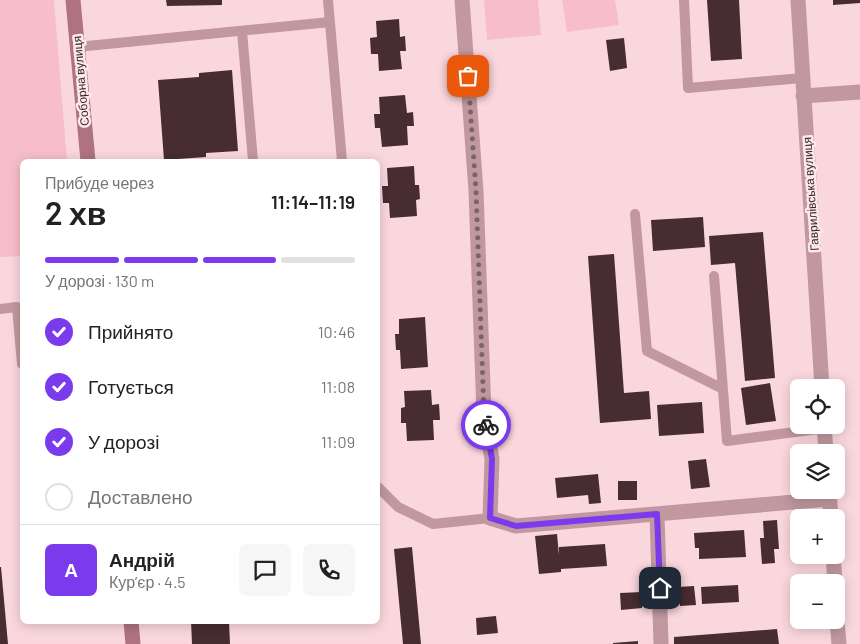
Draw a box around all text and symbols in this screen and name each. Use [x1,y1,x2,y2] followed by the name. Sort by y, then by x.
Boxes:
[69,35,92,127] street label: Соборна вулиця
[447,55,489,97] pin
[454,62,482,90] icon: bag
[799,137,822,251] street label: Гаврилівська вулиця
[45,173,154,192] text: Прибуде через
[271,190,355,213] text: 11:14–11:19
[45,193,107,231] text: 2 хв
[45,271,154,290] text: У дорозі · 130 m
[45,318,73,346] icon: check
[88,320,173,343] text: Прийнято
[318,322,355,341] text: 10:46
[45,373,73,401] icon: check
[88,375,174,398] text: Готується
[321,377,355,396] text: 11:08
[790,379,845,629] map controls
[790,379,845,434] button: locate
[461,400,511,450] courier
[472,411,500,439] icon: bike
[45,428,73,456] icon: check
[88,430,159,453] text: У дорозі
[321,432,355,451] text: 11:09
[790,444,845,499] button: layers
[88,485,193,508] text: Доставлено
[790,509,845,564] button: +
[239,544,291,596] button: chat
[303,544,355,596] button: phone
[109,548,175,571] text: Андрій
[64,558,78,581] text: А
[639,567,681,609] pin
[109,572,186,591] text: Кур’єр · 4.5
[646,574,674,602] icon: home
[790,574,845,629] button: −

